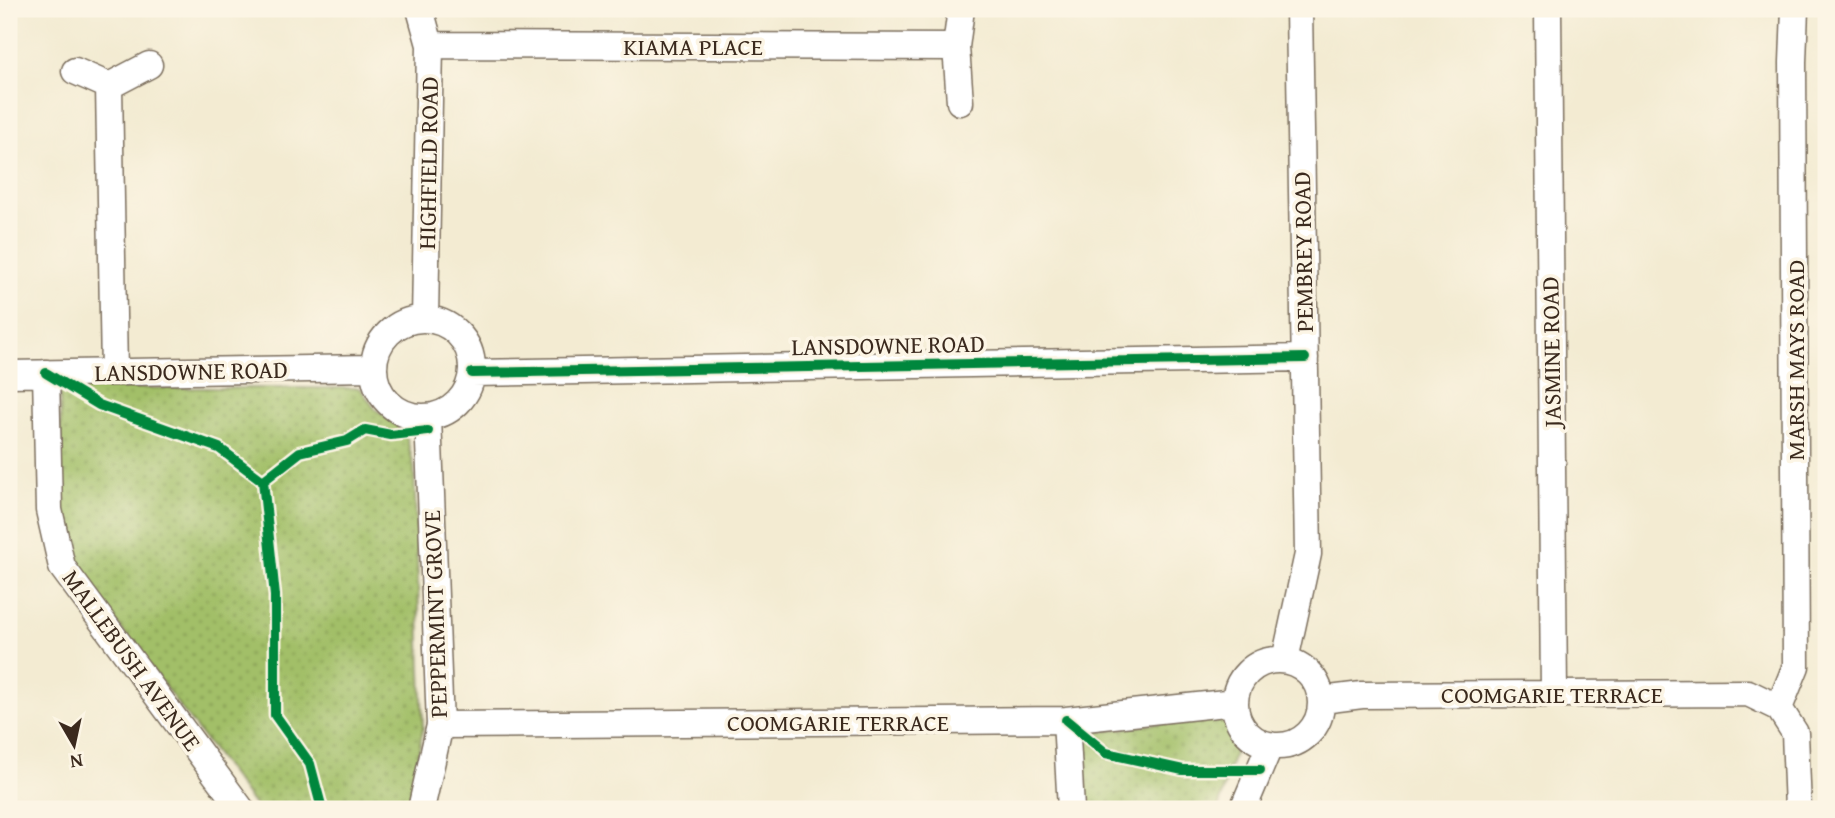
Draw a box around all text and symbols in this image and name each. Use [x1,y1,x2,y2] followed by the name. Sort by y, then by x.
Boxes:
[623,29,763,64] street label: KIAMA PLACE
[409,76,447,250] street label: HIGHFIELD ROAD
[1284,171,1322,333] street label: PEMBREY ROAD
[1778,260,1813,460] street label: MARSH MAYS ROAD
[1532,276,1570,431] street label: JASMINE ROAD
[791,326,985,364] street label: LANSDOWNE ROAD
[94,352,288,390] street label: LANSDOWNE ROAD
[414,509,456,719] street label: PEPPERMINT GROVE
[54,562,210,758] street label: MALLEBUSH AVENUE
[1441,677,1663,712] street label: COOMGARIE TERRACE
[727,705,949,740] street label: COOMGARIE TERRACE
[38,710,108,780] north arrow
[68,747,85,777] text: N

